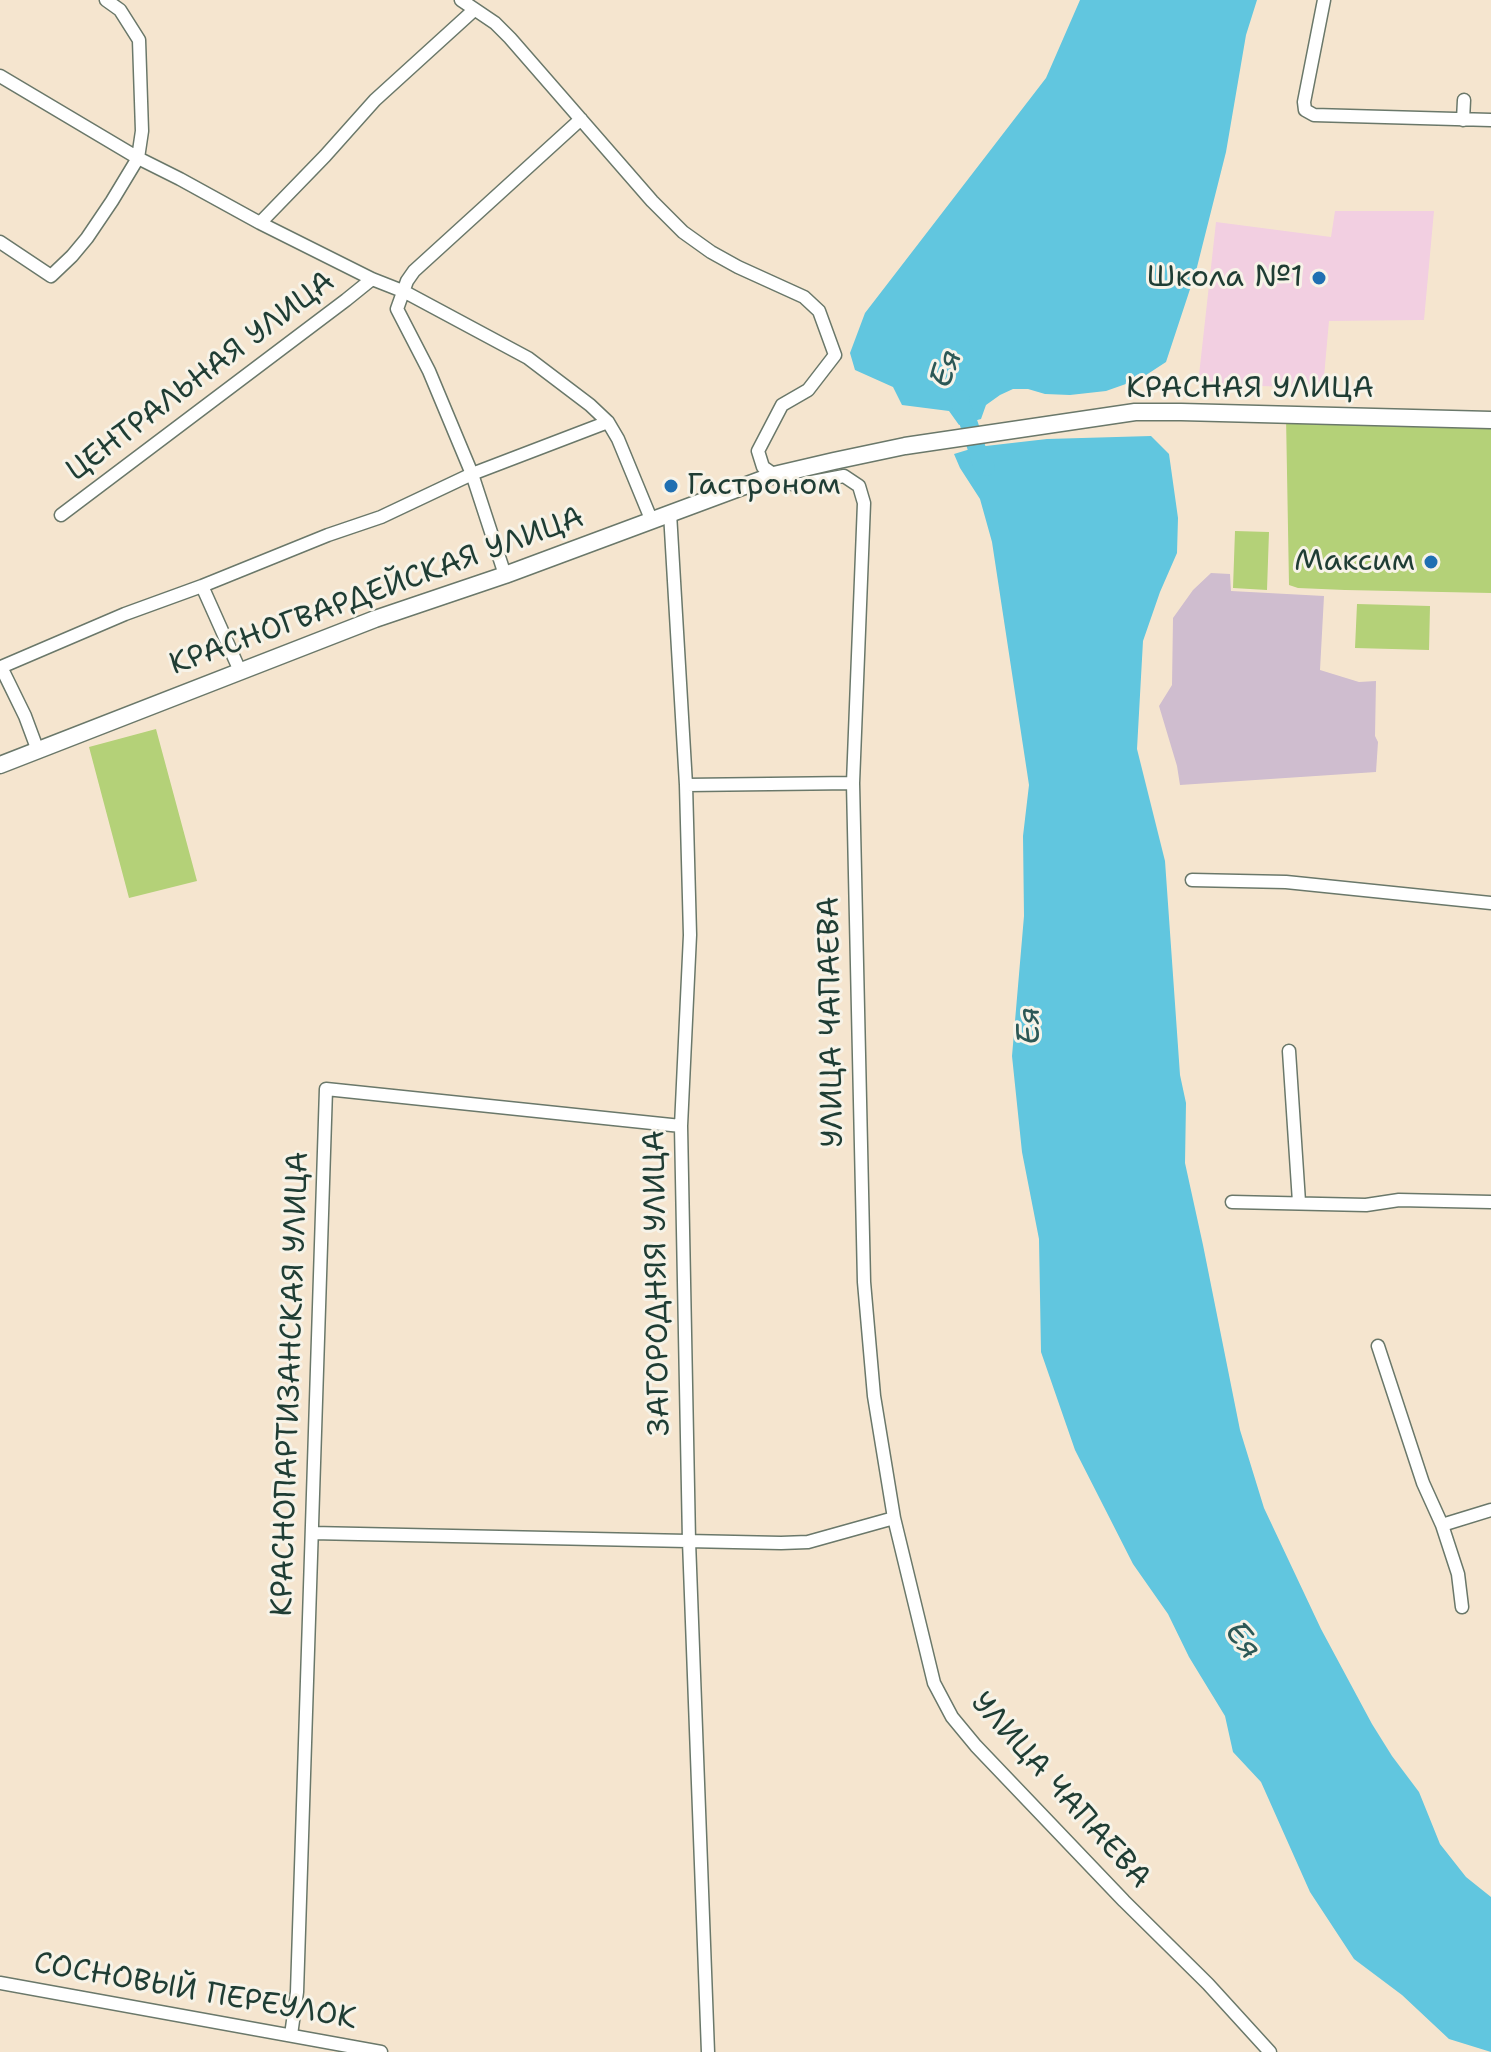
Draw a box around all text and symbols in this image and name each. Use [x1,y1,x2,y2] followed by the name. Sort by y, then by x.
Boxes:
[1147,260,1303,296] place label: Школа №1
[60,264,342,490] street label: ЦЕНТРАЛЬНАЯ УЛИЦА
[1310,269,1328,287] marker: Школа №1
[922,345,972,393] water label: Ея
[1126,371,1374,407] street label: КРАСНАЯ УЛИЦА
[687,468,841,504] place label: Гастроном
[662,477,680,495] marker: Гастроном
[165,500,589,684] street label: КРАСНОГВАРДЕЙСКАЯ УЛИЦА
[1294,544,1415,580] place label: Максим
[1422,553,1440,571] marker: Максим
[812,896,852,1148] street label: УЛИЦА ЧАПАЕВА
[1012,1007,1050,1045] water label: Ея
[637,1130,679,1436] street label: ЗАГОРОДНЯЯ УЛИЦА
[265,1151,317,1617] street label: КРАСНОПАРТИЗАНСКАЯ УЛИЦА
[1215,1614,1269,1668] water label: Ея
[963,1686,1157,1896] street label: УЛИЦА ЧАПАЕВА
[31,1946,359,2038] street label: СОСНОВЫЙ ПЕРЕУЛОК

